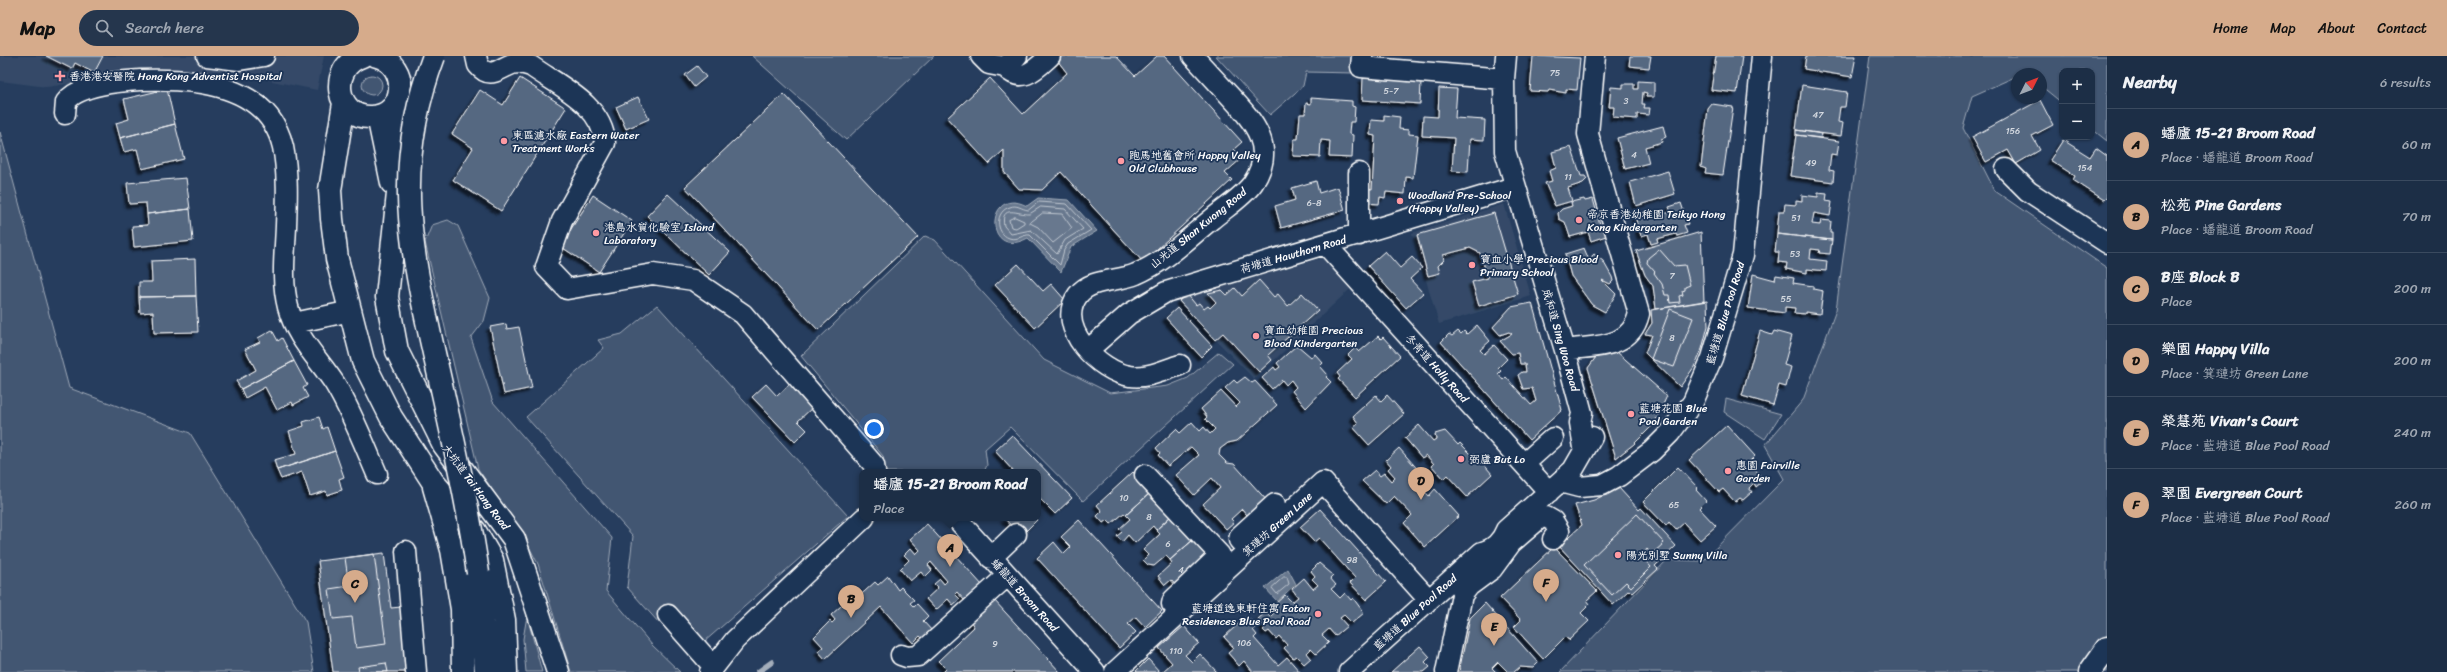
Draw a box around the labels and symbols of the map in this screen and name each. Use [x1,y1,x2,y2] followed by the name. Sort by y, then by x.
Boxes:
[1550,65,1561,81] house number: 75
[69,67,283,86] place label: 香港港安醫院 Hong Kong Adventist Hospital
[2011,68,2047,104] north arrow
[54,70,66,82] marker: 香港港安醫院 Hong Kong Adventist Hospital
[1384,83,1399,99] house number: 5-7
[1624,93,1629,109] house number: 3
[1813,107,1824,123] house number: 47
[2006,123,2020,139] house number: 156
[512,126,640,158] place label: 東區濾水廠 Eastern Water Treatment Works
[499,136,509,146] marker: 東區濾水廠 Eastern Water Treatment Works
[1129,146,1261,178] place label: 跑馬地舊會所 Happy Valley Old Clubhouse
[1631,147,1637,163] house number: 4
[1805,155,1817,171] house number: 49
[1116,156,1126,166] marker: 跑馬地舊會所 Happy Valley Old Clubhouse
[2078,160,2093,176] house number: 154
[1564,169,1572,185] house number: 11
[1146,182,1252,274] street label: 山光道 Shan Kwong Road
[1408,186,1512,218] place label: Woodland Pre-School (Happy Valley)
[1307,195,1322,211] house number: 6-8
[1395,196,1405,206] marker: Woodland Pre-School (Happy Valley)
[1587,205,1726,237] place label: 帝京香港幼稚園 Teikyo Hong Kong Kindergarten
[1791,210,1801,226] house number: 51
[1574,215,1584,225] marker: 帝京香港幼稚園 Teikyo Hong Kong Kindergarten
[604,218,715,250] place label: 港島水質化驗室 Island Laboratory
[591,228,601,238] marker: 港島水質化驗室 Island Laboratory
[1238,230,1350,279] street label: 荷塘道 Hawthorn Road
[1790,246,1800,262] house number: 53
[1480,250,1599,282] place label: 寶血小學 Precious Blood Primary School
[1701,258,1751,367] street label: 藍塘道 Blue Pool Road
[1467,260,1477,270] marker: 寶血小學 Precious Blood Primary School
[1669,268,1675,284] house number: 7
[1537,287,1585,395] street label: 成和道 Sing Woo Road
[1781,291,1792,307] house number: 55
[1264,321,1364,353] place label: 寶血幼稚園 Precious Blood Kindergarten
[1400,329,1474,408] street label: 冬青道 Holly Road
[1669,330,1675,346] house number: 8
[1251,331,1261,341] marker: 寶血幼稚園 Precious Blood Kindergarten
[1639,399,1708,431] place label: 藍塘花園 Blue Pool Garden
[1626,409,1636,419] marker: 藍塘花園 Blue Pool Garden
[864,419,884,439] your location
[437,440,515,535] street label: 大坑道 Tai Hang Road
[1469,450,1525,469] place label: 弼廬 But Lo
[1456,454,1466,464] marker: 弼廬 But Lo
[1736,456,1800,488] place label: 惠園 Fairville Garden
[1723,466,1733,476] marker: 惠園 Fairville Garden
[1408,467,1434,500] pin: D
[1238,487,1317,561] street label: 箕璉坊 Green Lane
[1119,490,1129,506] house number: 10
[1669,497,1680,513] house number: 65
[1146,509,1152,525] house number: 8
[937,534,963,567] pin: A
[1165,536,1171,552] house number: 6
[1626,546,1728,565] place label: 陽光別墅 Sunny Villa
[1613,550,1623,560] marker: 陽光別墅 Sunny Villa
[1347,552,1358,568] house number: 98
[986,554,1064,637] street label: 蟠龍道 Broom Road
[1178,562,1184,578] house number: 4
[1369,569,1462,655] street label: 藍塘道 Blue Pool Road
[1533,569,1559,602] pin: F
[342,570,368,603] pin: C
[838,585,864,618] pin: B
[1182,599,1311,631] place label: 藍塘道逸東軒住寓 Eaton Residences Blue Pool Road
[1313,609,1323,619] marker: 藍塘道逸東軒住寓 Eaton Residences Blue Pool Road
[1481,613,1507,646] pin: E
[1237,635,1251,651] house number: 106
[992,636,998,652] house number: 9
[1169,643,1183,659] house number: 110

